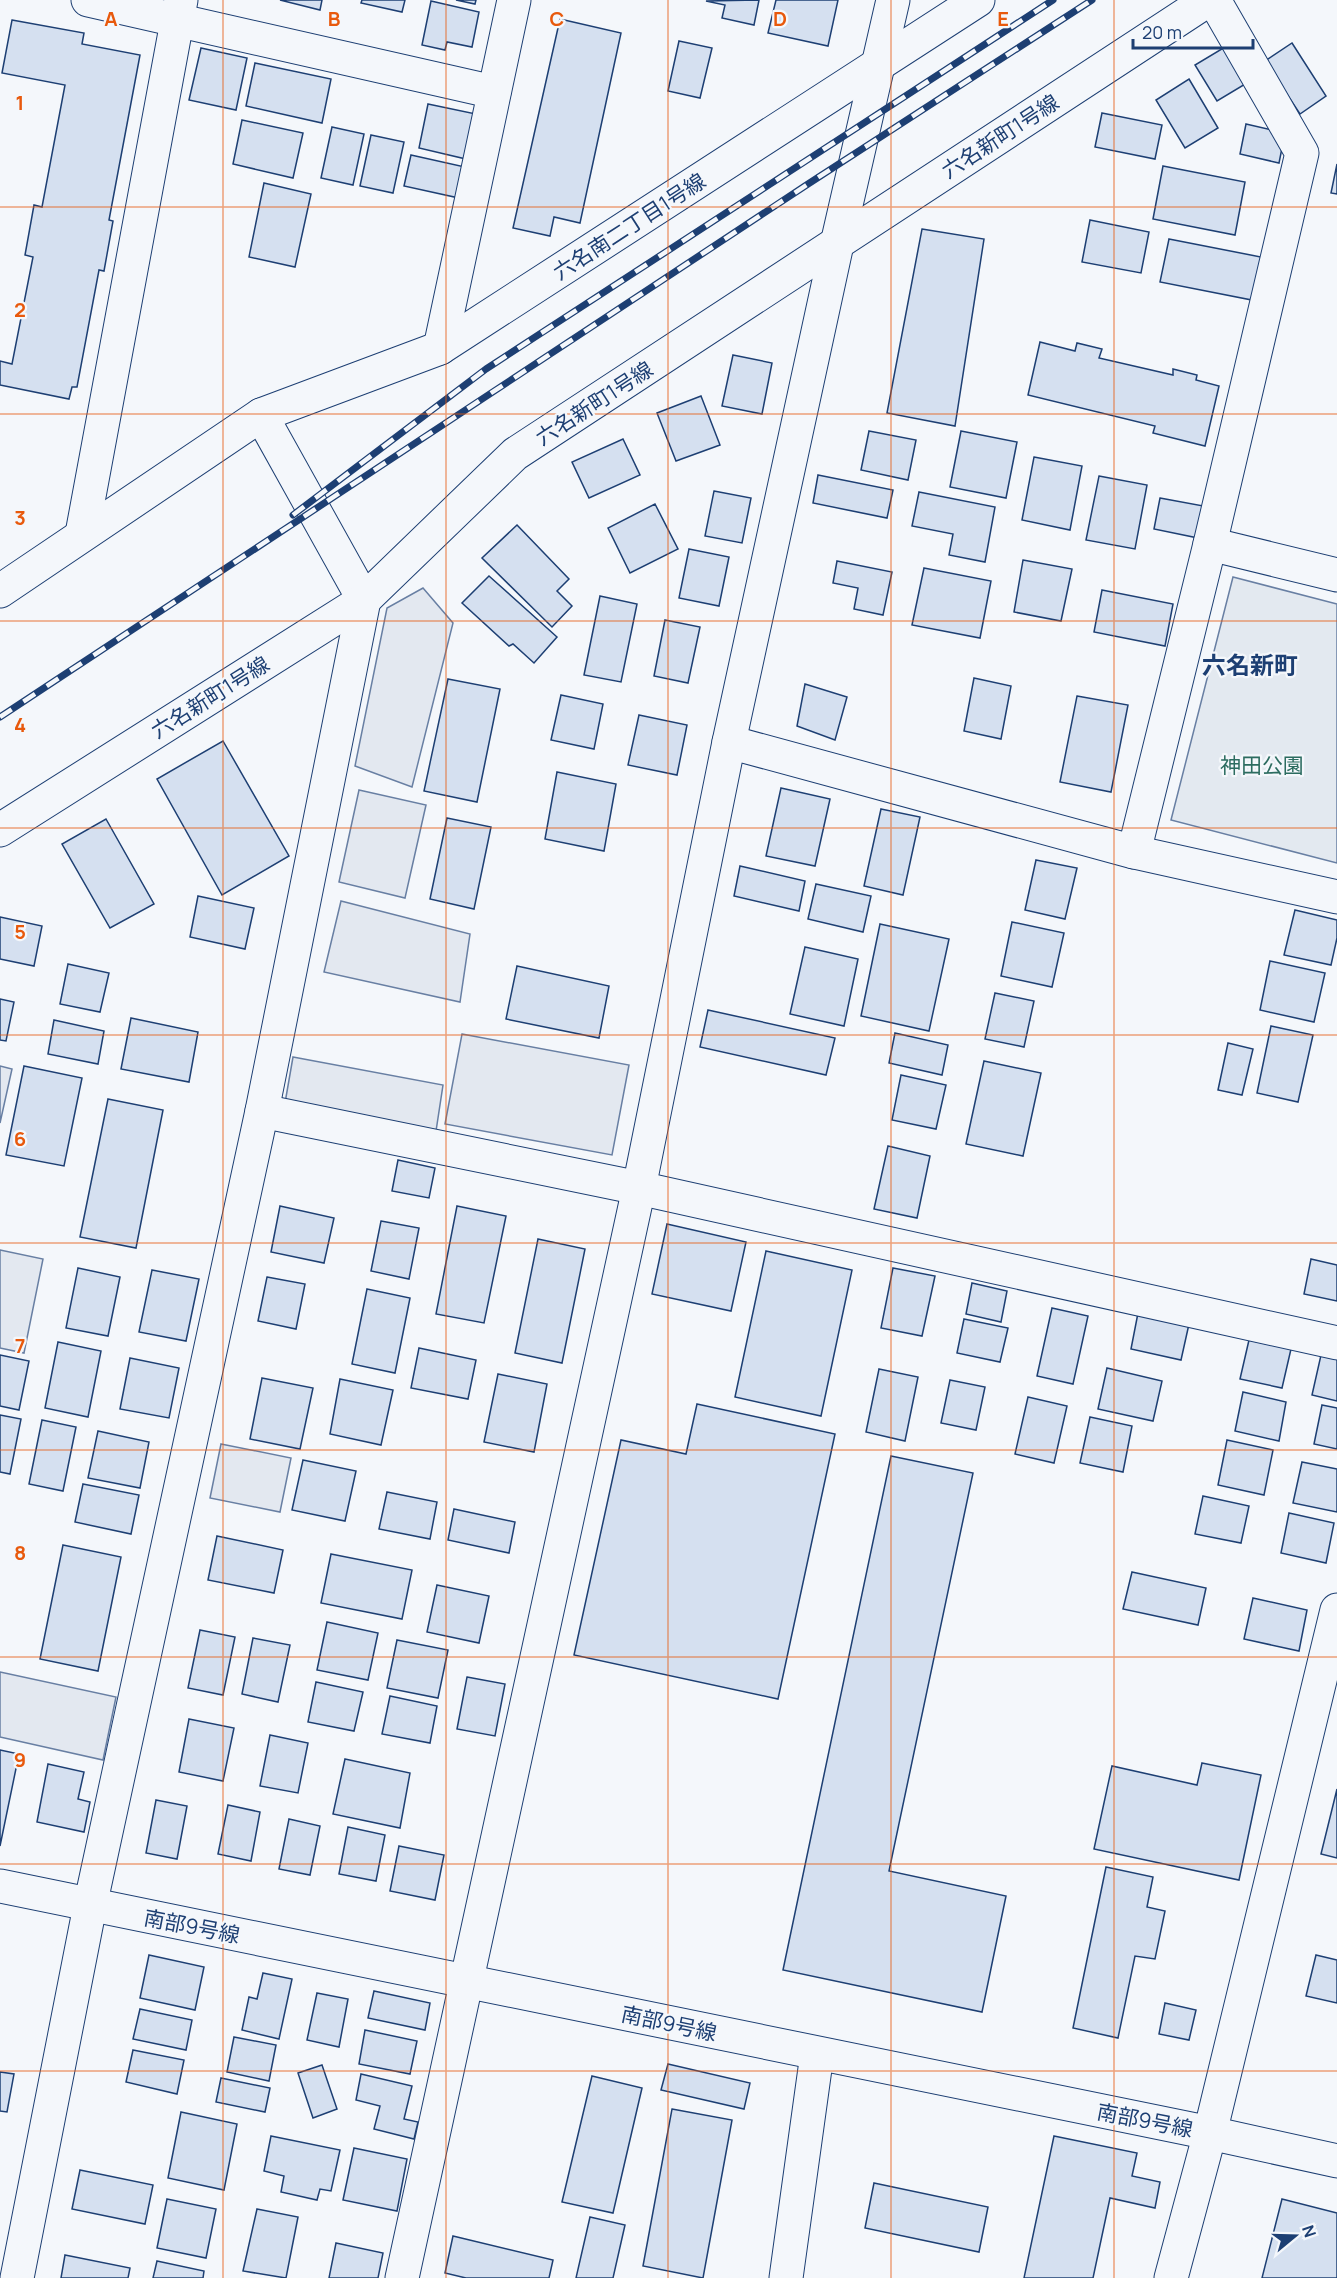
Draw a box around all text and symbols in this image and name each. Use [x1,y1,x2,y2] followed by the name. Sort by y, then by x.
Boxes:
[104,5,118,32] text: A
[328,5,341,32] text: B
[550,5,564,32] text: C
[773,5,787,32] text: D
[997,5,1009,32] text: E
[1133,12,1253,50] scale bar
[1142,20,1182,44] text: 20 m
[936,88,1064,184] street label: 六名新町1号線
[16,89,24,116] text: 1
[547,166,711,286] street label: 六名南二丁目1号線
[14,296,26,323] text: 2
[530,355,658,451] street label: 六名新町1号線
[14,504,26,531] text: 3
[1202,648,1298,681] district label: 六名新町
[146,650,274,744] street label: 六名新町1号線
[14,711,26,738] text: 4
[1220,751,1304,779] park label: 神田公園
[14,918,26,945] text: 5
[14,1125,26,1152] text: 6
[15,1332,25,1359] text: 7
[14,1539,26,1566] text: 8
[14,1746,26,1773] text: 9
[142,1903,242,1949] street label: 南部9号線
[619,1999,719,2047] street label: 南部9号線
[1095,2097,1195,2143] street label: 南部9号線
[1265,2206,1325,2266] north arrow
[1297,2222,1321,2240] text: N

